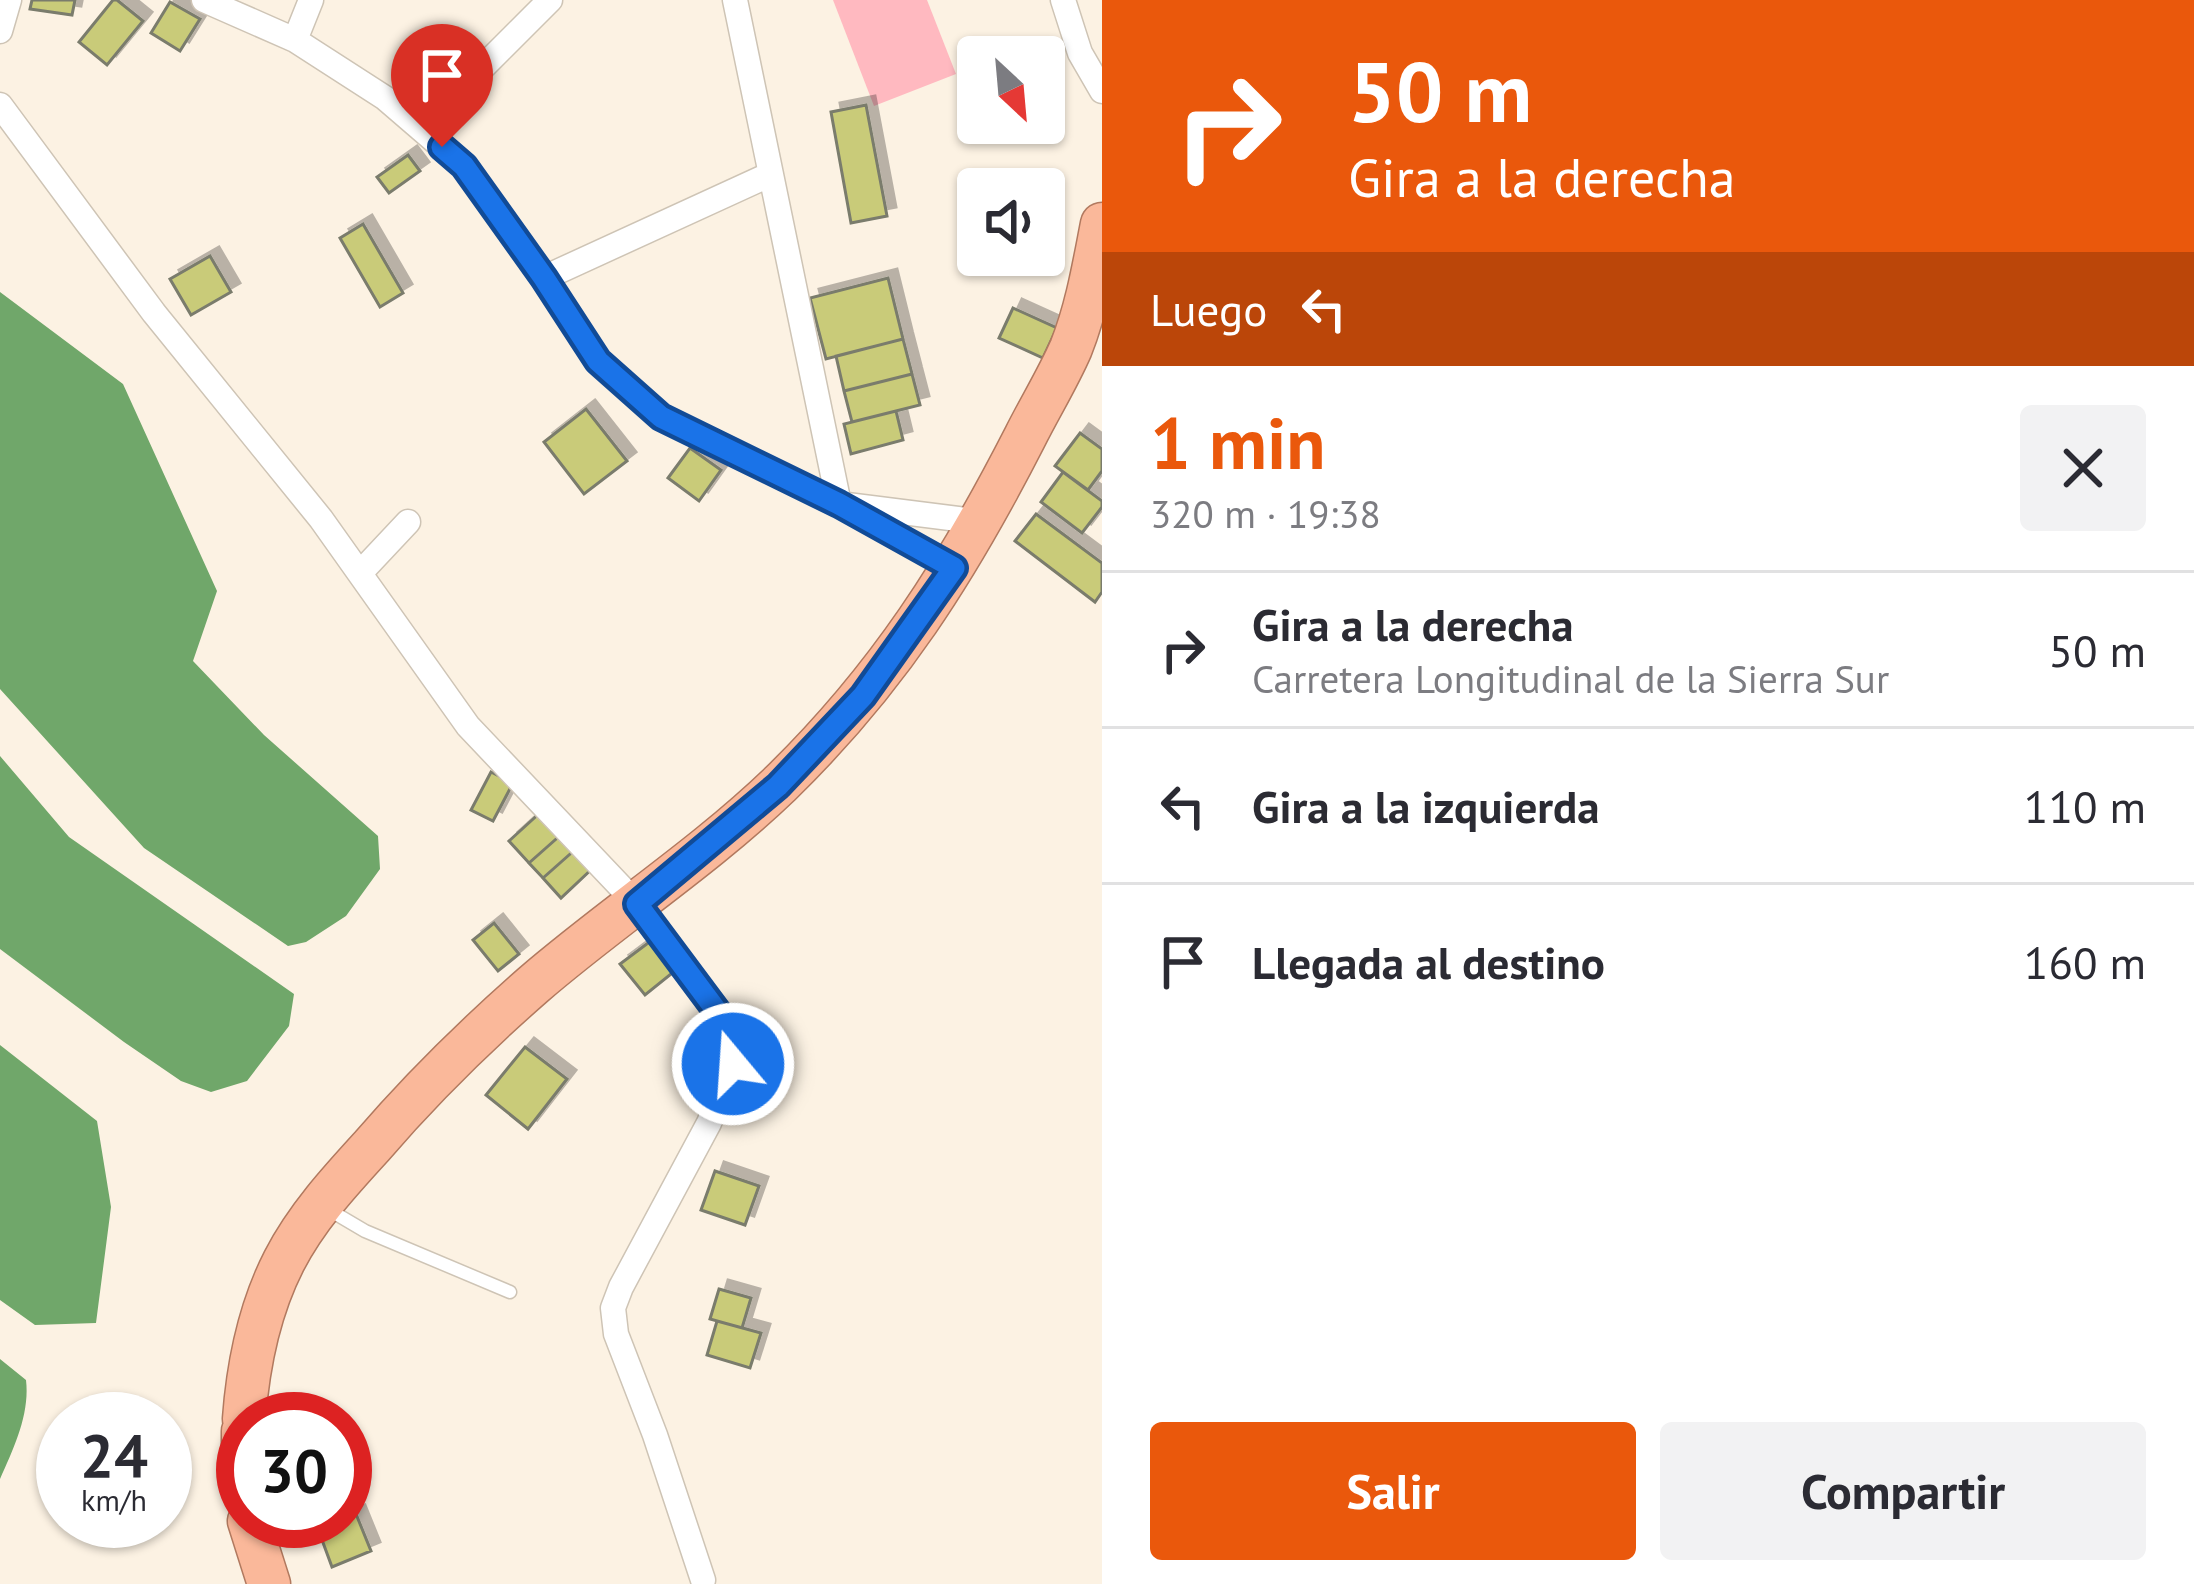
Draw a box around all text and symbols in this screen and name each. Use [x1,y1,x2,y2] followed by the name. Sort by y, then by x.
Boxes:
[391,24,493,147] pin
[957,36,1065,144] north arrow
[957,36,1065,276] map controls
[1348,36,1532,145] text: 50 m
[409,42,475,108] icon: arrive
[1150,48,1306,204] icon: right
[1348,142,1736,212] text: Gira a la derecha
[957,168,1065,276] button: sound
[1291,276,1357,342] icon: left
[1150,280,1267,338] text: Luego
[1150,396,1326,489] text: 1 min
[2020,405,2146,531] button: close
[1150,488,1381,539] text: 320 m · 19:38
[1252,595,1574,653] text: Gira a la derecha
[1150,617,1216,683] icon: right
[2048,621,2146,679] text: 50 m
[1252,653,1889,704] text: Carretera Longitudinal de la Sierra Sur
[1150,773,1216,839] icon: left
[1252,777,1600,835] text: Gira a la izquierda
[2024,777,2146,835] text: 110 m
[1150,929,1216,995] icon: arrive
[1252,933,1605,991] text: Llegada al destino
[2024,933,2146,991] text: 160 m
[670,1001,796,1127] position arrow
[216,1392,372,1548] speed limit sign: 30
[80,1416,148,1494] text: 24
[1150,1422,1636,1560] button: Salir
[1660,1422,2146,1560] button: Compartir
[81,1480,147,1519] text: km/h

